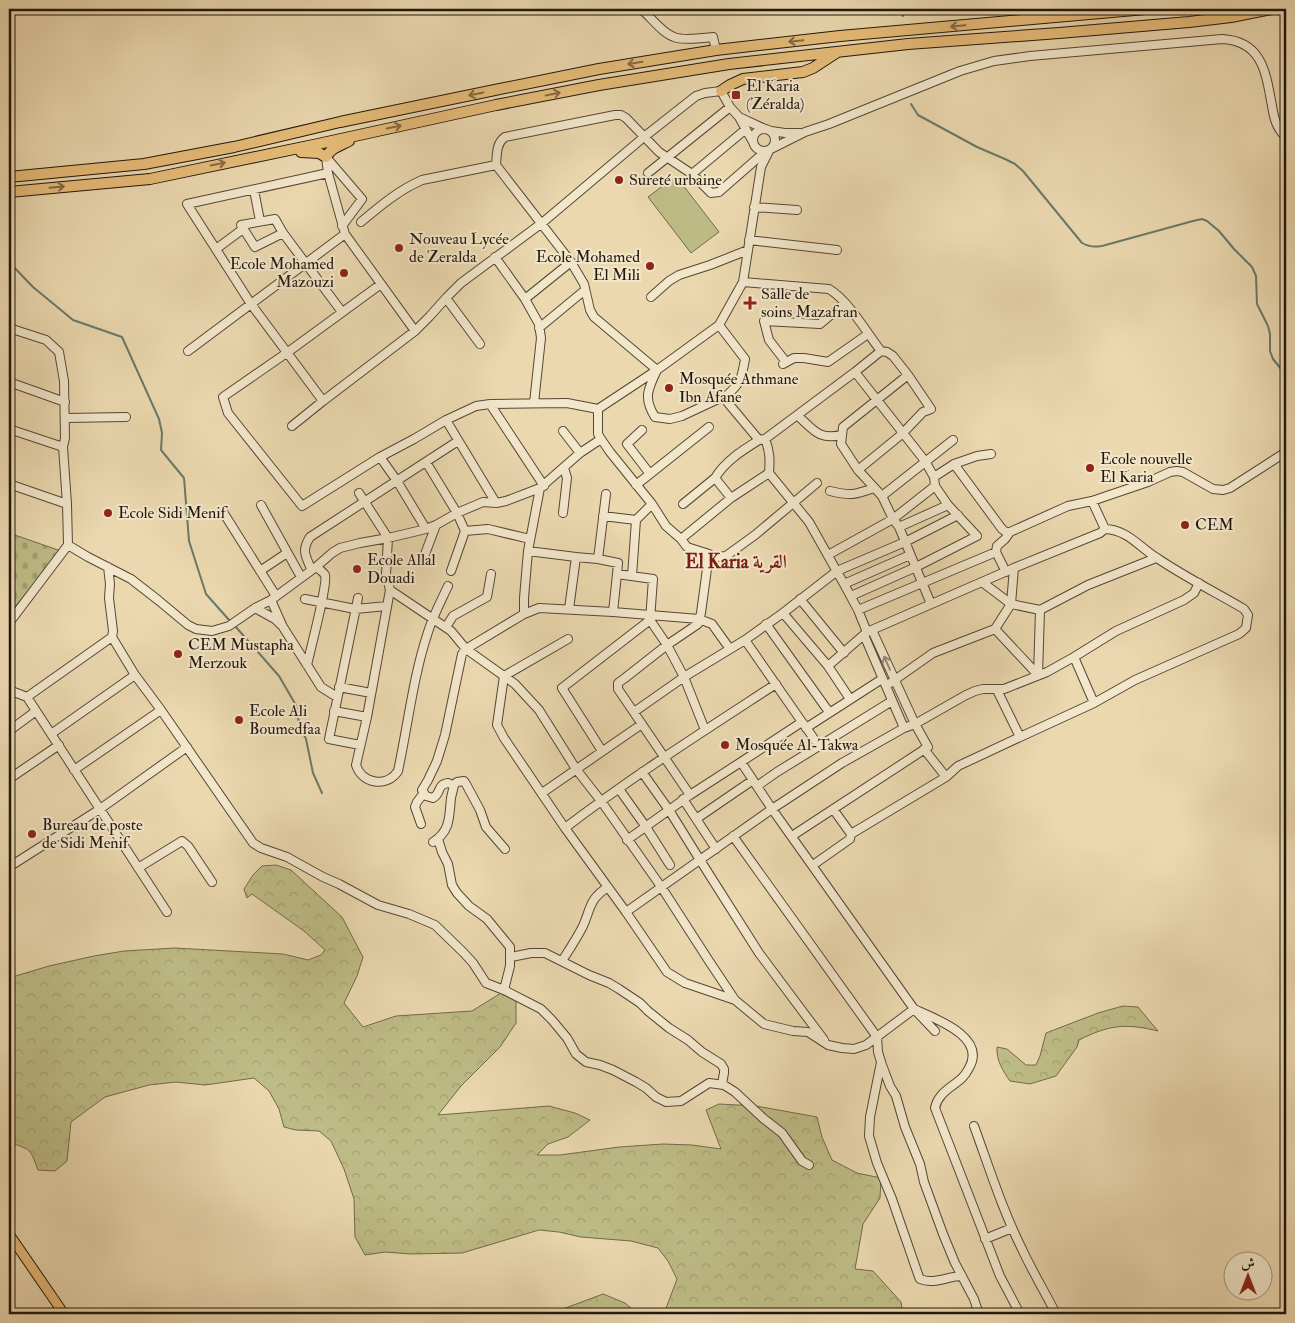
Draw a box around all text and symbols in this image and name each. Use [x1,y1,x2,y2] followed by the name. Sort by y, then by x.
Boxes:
[950,21,966,31] one-way arrow
[789,36,805,46] one-way arrow
[628,59,644,69] one-way arrow
[746,76,805,114] place label: El Karia (Zéralda)
[545,88,561,98] one-way arrow
[468,89,484,99] one-way arrow
[730,89,742,101] marker: El Karia (Zéralda)
[385,122,401,131] one-way arrow
[210,159,226,169] one-way arrow
[629,170,722,190] place label: Sureté urbaine
[613,174,625,186] marker: Sureté urbaine
[49,182,65,192] one-way arrow
[409,229,509,267] place label: Nouveau Lycée de Zeralda
[393,242,405,254] marker: Nouveau Lycée de Zeralda
[536,247,640,285] place label: Ecole Mohamed El Mili
[230,254,334,292] place label: Ecole Mohamed Mazouzi
[644,260,656,272] marker: Ecole Mohamed El Mili
[338,267,350,279] marker: Ecole Mohamed Mazouzi
[761,284,858,322] place label: Salle de soins Mazafran
[743,296,757,310] marker: Salle de soins Mazafran
[679,369,799,407] place label: Mosquée Athmane Ibn Afane
[663,382,675,394] marker: Mosquée Athmane Ibn Afane
[1100,449,1192,487] place label: Ecole nouvelle El Karia
[1084,462,1096,474] marker: Ecole nouvelle El Karia
[118,503,229,523] place label: Ecole Sidi Menif
[102,507,114,519] marker: Ecole Sidi Menif
[1195,515,1234,535] place label: CEM
[1179,519,1191,531] marker: CEM
[367,550,436,588] place label: Ecole Allal Douadi
[685,550,787,574] district label: El Karia القرية
[351,563,363,575] marker: Ecole Allal Douadi
[188,635,294,673] place label: CEM Mustapha Merzouk
[172,648,184,660] marker: CEM Mustapha Merzouk
[881,656,891,671] one-way arrow
[249,701,321,739] place label: Ecole Ali Boumedfaa
[233,714,245,726] marker: Ecole Ali Boumedfaa
[735,735,859,755] place label: Mosquée Al-Takwa
[719,739,731,751] marker: Mosquée Al-Takwa
[42,815,143,853] place label: Bureau de poste de Sidi Menif
[26,828,38,840] marker: Bureau de poste de Sidi Menif
[1222,1250,1272,1300] north arrow
[1241,1255,1255,1272] text: ش

